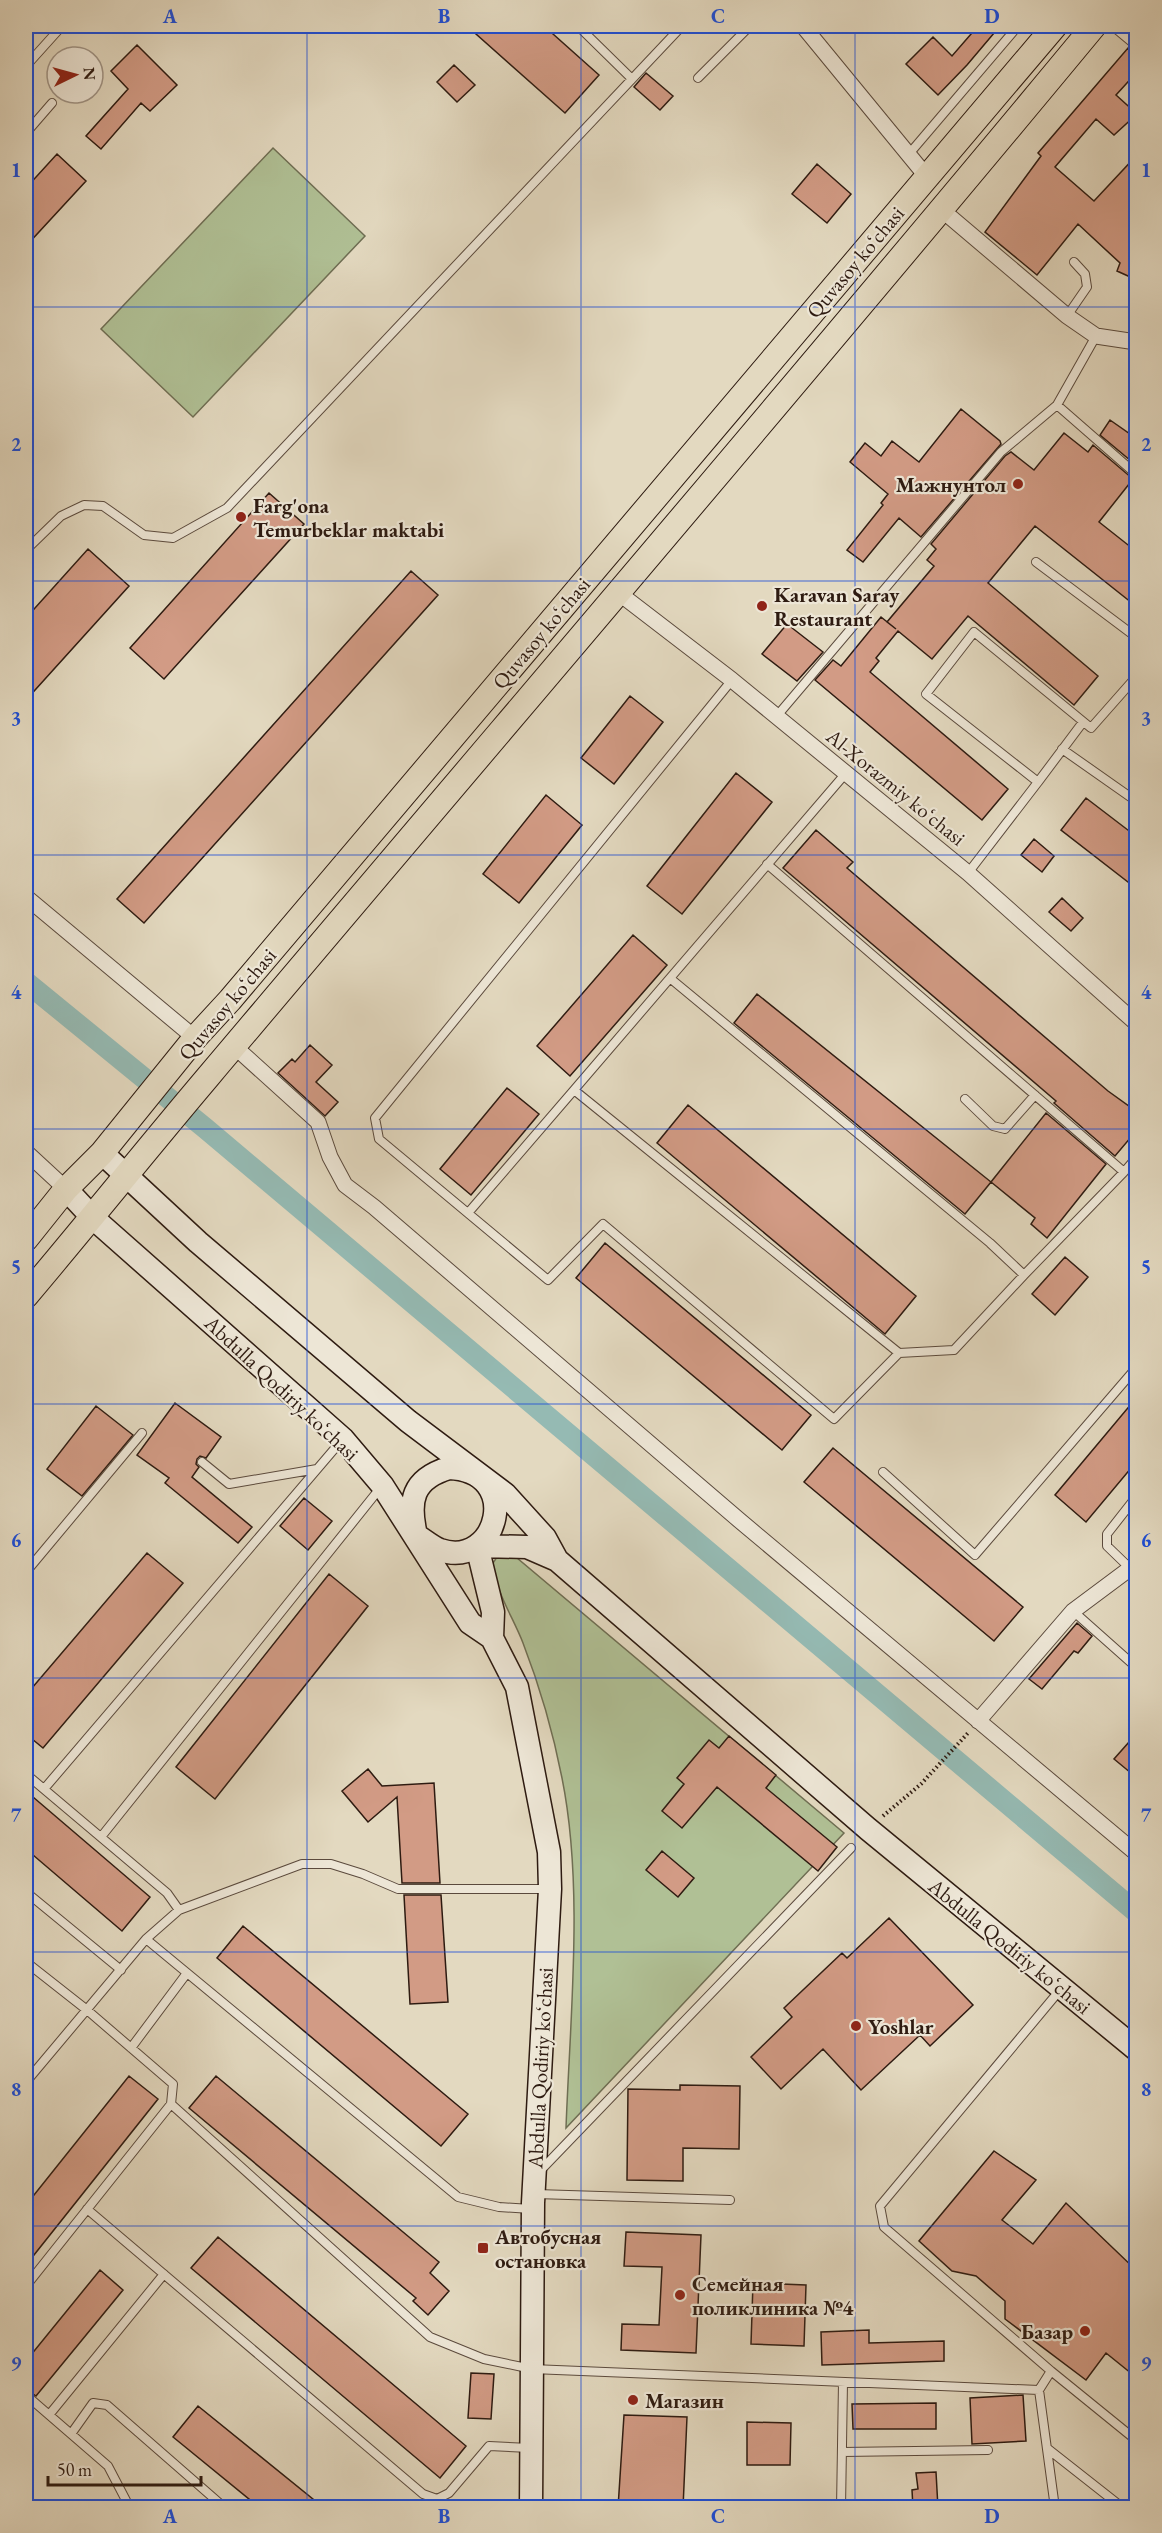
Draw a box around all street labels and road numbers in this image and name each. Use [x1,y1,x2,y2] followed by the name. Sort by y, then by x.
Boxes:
[800,200,911,324] street label: Quvasoy koʻchasi
[486,571,597,695] street label: Quvasoy koʻchasi
[820,722,971,851] street label: Al-Xorazmiy koʻchasi
[172,942,283,1066] street label: Quvasoy koʻchasi
[198,1309,365,1467] street label: Abdulla Qodiriy koʻchasi
[922,1871,1097,2021] street label: Abdulla Qodiriy koʻchasi
[521,1967,560,2170] street label: Abdulla Qodiriy koʻchasi

